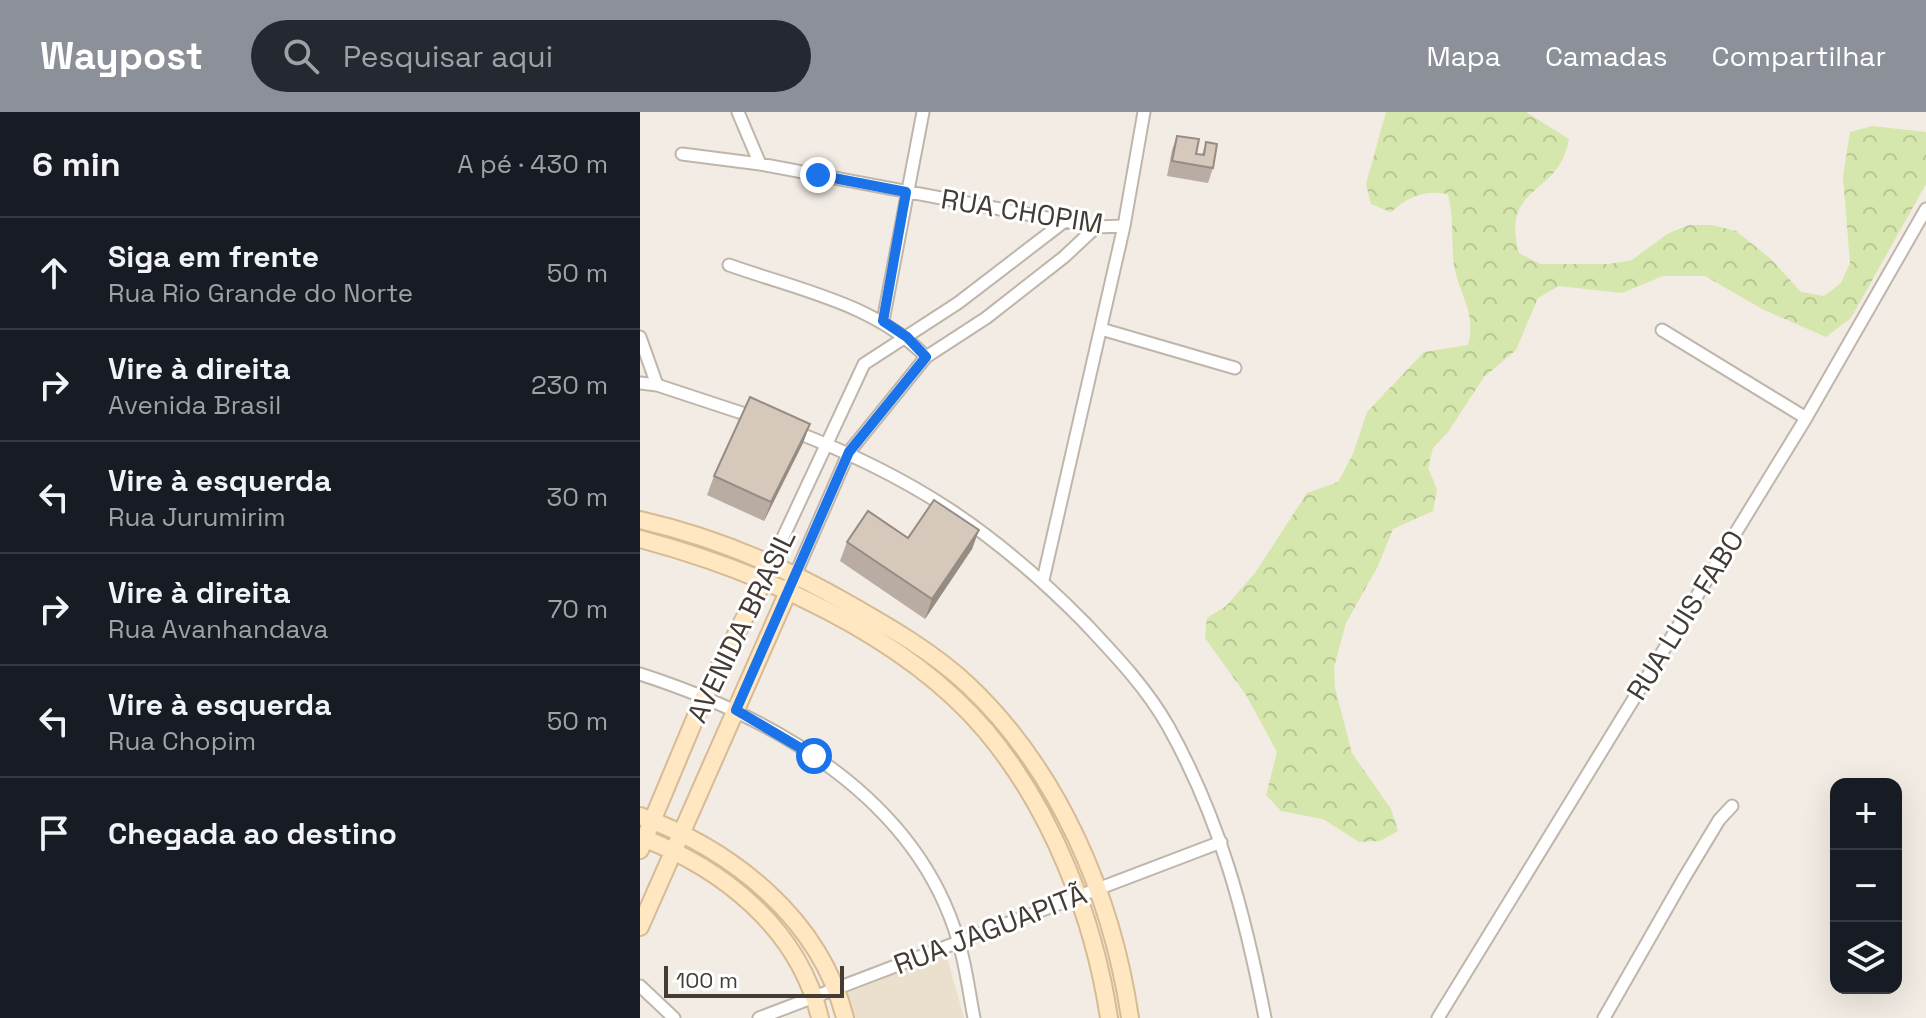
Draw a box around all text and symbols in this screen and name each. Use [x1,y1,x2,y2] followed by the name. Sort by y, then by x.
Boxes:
[251,20,811,92] search box
[40,32,203,80] text: Waypost
[279,34,323,78] icon: search
[343,37,553,76] text: Pesquisar aqui
[1426,38,1501,74] text: Mapa
[1545,38,1668,74] text: Camadas
[1712,38,1886,74] text: Compartilhar
[32,143,121,186] text: 6 min
[457,147,608,181] text: A pé · 430 m
[800,157,836,193] route end
[939,180,1105,242] street label: RUA CHOPIM
[108,237,319,276] text: Siga em frente
[32,251,76,295] icon: ahead
[547,256,608,290] text: 50 m
[108,276,413,310] text: Rua Rio Grande do Norte
[108,349,291,388] text: Vire à direita
[32,363,76,407] icon: right
[531,368,608,402] text: 230 m
[108,388,281,422] text: Avenida Brasil
[108,461,332,500] text: Vire à esquerda
[32,475,76,519] icon: left
[547,480,608,514] text: 30 m
[108,500,286,534] text: Rua Jurumirim
[1618,523,1752,707] street label: RUA LUIS FABO
[679,524,803,728] street label: AVENIDA BRASIL
[108,573,291,612] text: Vire à direita
[32,587,76,631] icon: right
[548,592,608,626] text: 70 m
[108,612,328,646] text: Rua Avanhandava
[108,685,332,724] text: Vire à esquerda
[32,699,76,743] icon: left
[547,704,608,738] text: 50 m
[108,724,256,758] text: Rua Chopim
[796,738,832,774] route start
[1830,778,1902,994] map controls
[1830,778,1902,850] button: +
[32,811,76,855] icon: arrive
[108,814,397,853] text: Chegada ao destino
[1830,850,1902,922] button: −
[889,876,1091,982] street label: RUA JAGUAPITÃ
[1830,922,1902,994] button: layers
[664,962,844,998] scale bar
[676,966,738,994] text: 100 m

